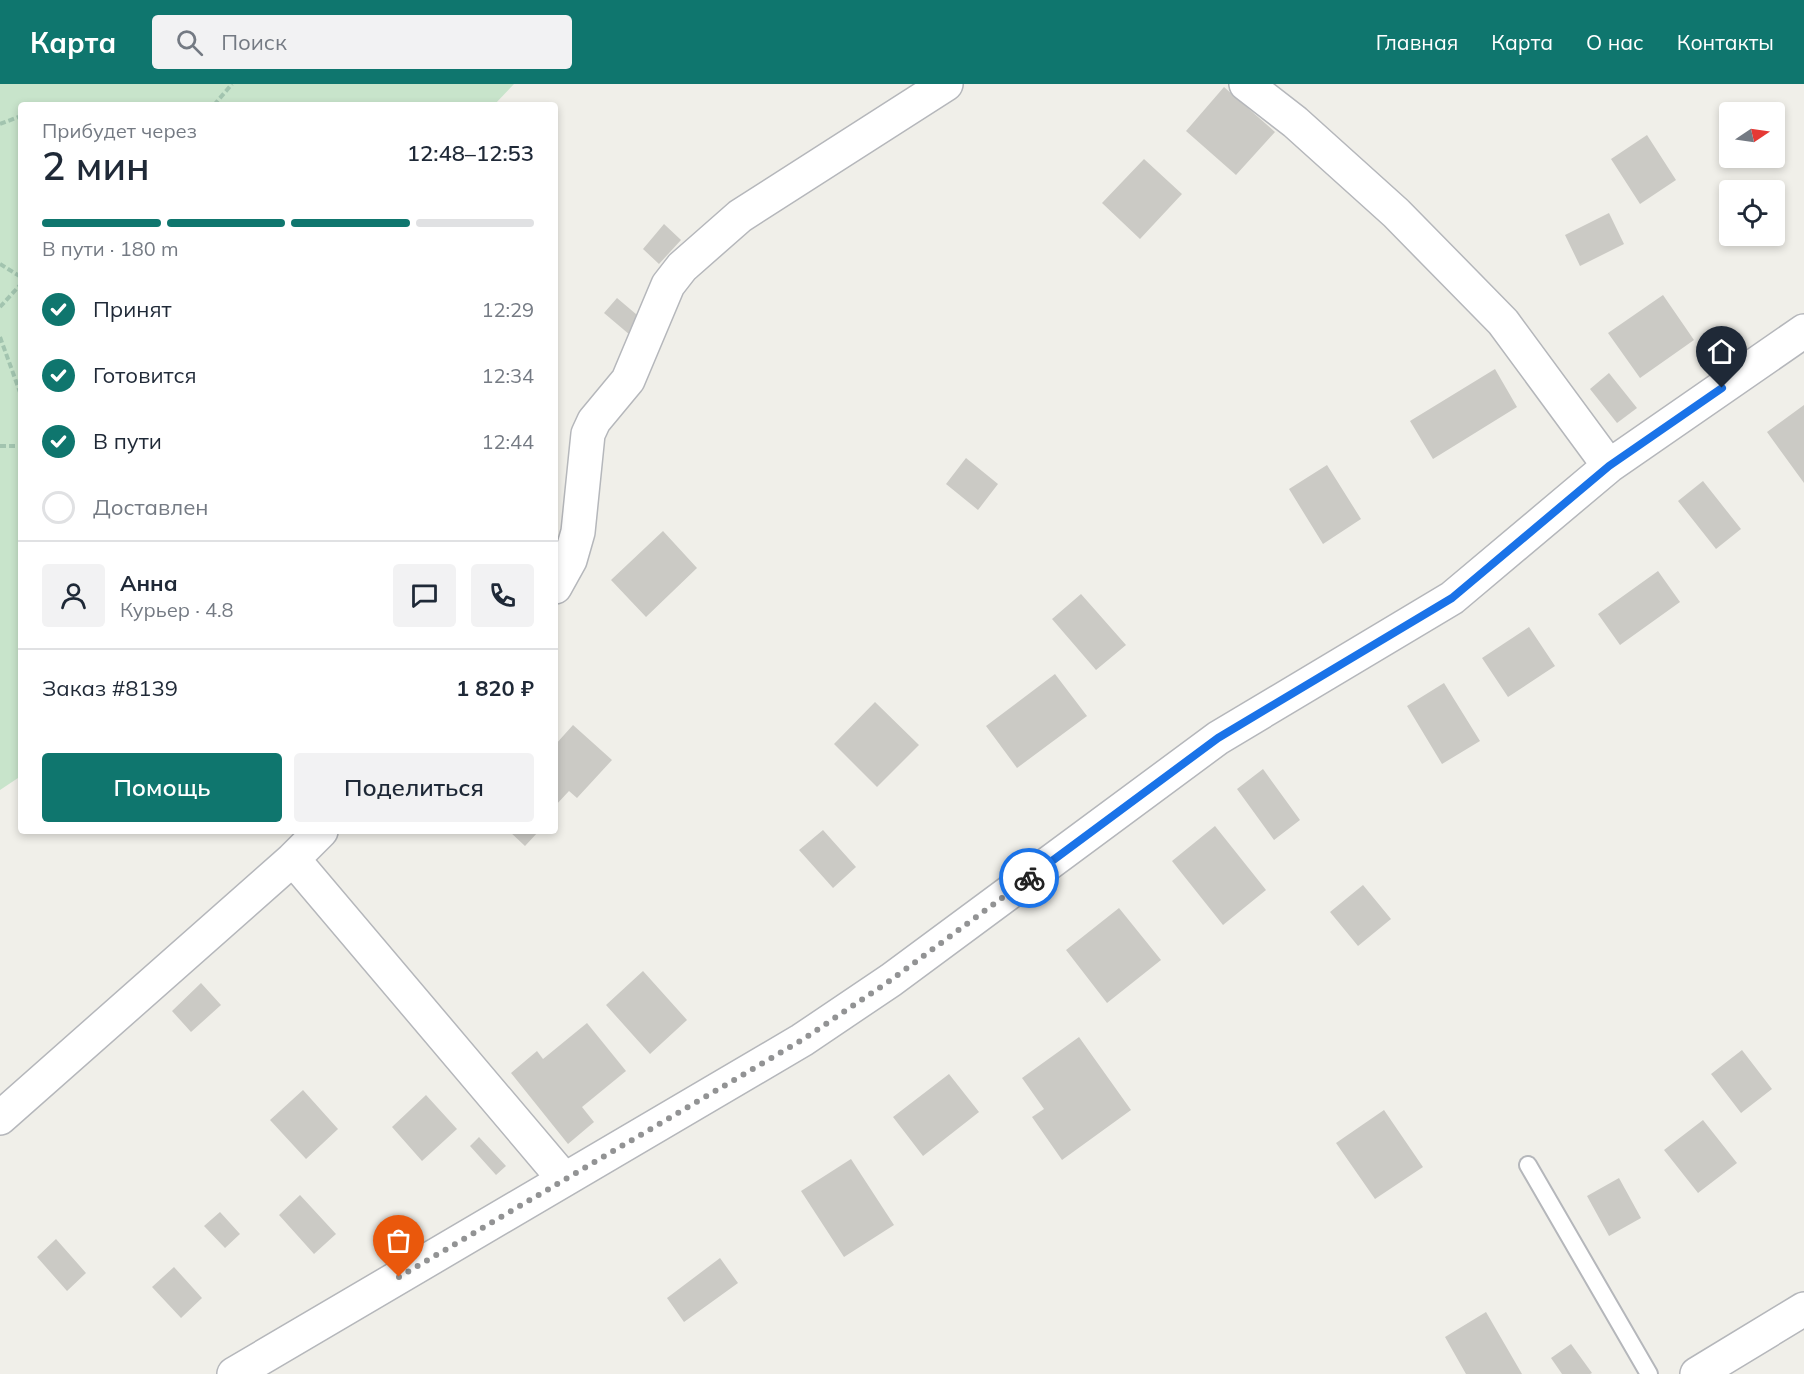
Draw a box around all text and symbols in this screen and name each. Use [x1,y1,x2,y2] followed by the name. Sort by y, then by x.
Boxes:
[152,15,572,69] search box
[30,25,116,60] text: Карта
[173,26,206,59] icon: search
[221,28,287,56] text: Поиск
[1376,29,1458,55] text: Главная
[1491,29,1553,55] text: Карта
[1586,29,1644,55] text: О нас
[1677,29,1774,55] text: Контакты
[1719,102,1785,168] north arrow
[1719,102,1785,246] map controls
[42,118,197,143] text: Прибудет через
[407,139,534,167] text: 12:48–12:53
[42,141,150,190] text: 2 мин
[1719,180,1785,246] button: locate
[42,236,178,261] text: В пути · 180 m
[42,293,75,326] icon: check
[93,295,172,323] text: Принят
[481,297,534,322] text: 12:29
[1696,326,1747,388] pin
[1705,335,1738,368] icon: home
[42,359,75,392] icon: check
[93,361,197,389] text: Готовится
[481,363,534,388] text: 12:34
[42,425,75,458] icon: check
[93,427,162,455] text: В пути
[481,429,534,454] text: 12:44
[93,493,209,521] text: Доставлен
[42,564,105,627] button: person
[393,564,456,627] button: chat
[471,564,534,627] button: phone
[120,569,178,597] text: Анна
[120,597,234,622] text: Курьер · 4.8
[42,674,178,702] text: Заказ #8139
[456,674,534,702] text: 1 820 ₽
[42,753,282,822] button: Помощь
[294,753,534,822] button: Поделиться
[999,848,1059,908] courier
[1013,862,1046,895] icon: bike
[373,1215,424,1277] pin
[382,1224,415,1257] icon: bag

